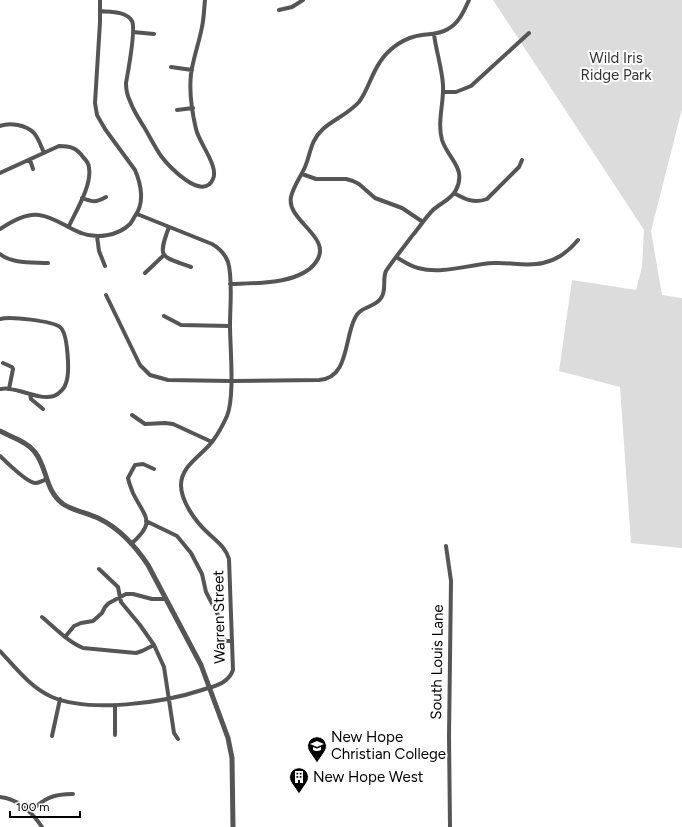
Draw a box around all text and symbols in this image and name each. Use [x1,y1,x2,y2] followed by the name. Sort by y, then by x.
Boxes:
[581,49,652,84] park label: Wild Iris Ridge Park
[209,570,229,664] street label: Warren Street
[427,604,447,720] street label: South Louis Lane
[331,728,446,763] place label: New Hope Christian College
[306,735,328,763] school or university icon: New Hope Christian College
[288,766,310,794] building icon: New Hope West
[313,768,424,786] place label: New Hope West
[10,793,80,819] scale bar
[16,800,50,814] text: 100 m

